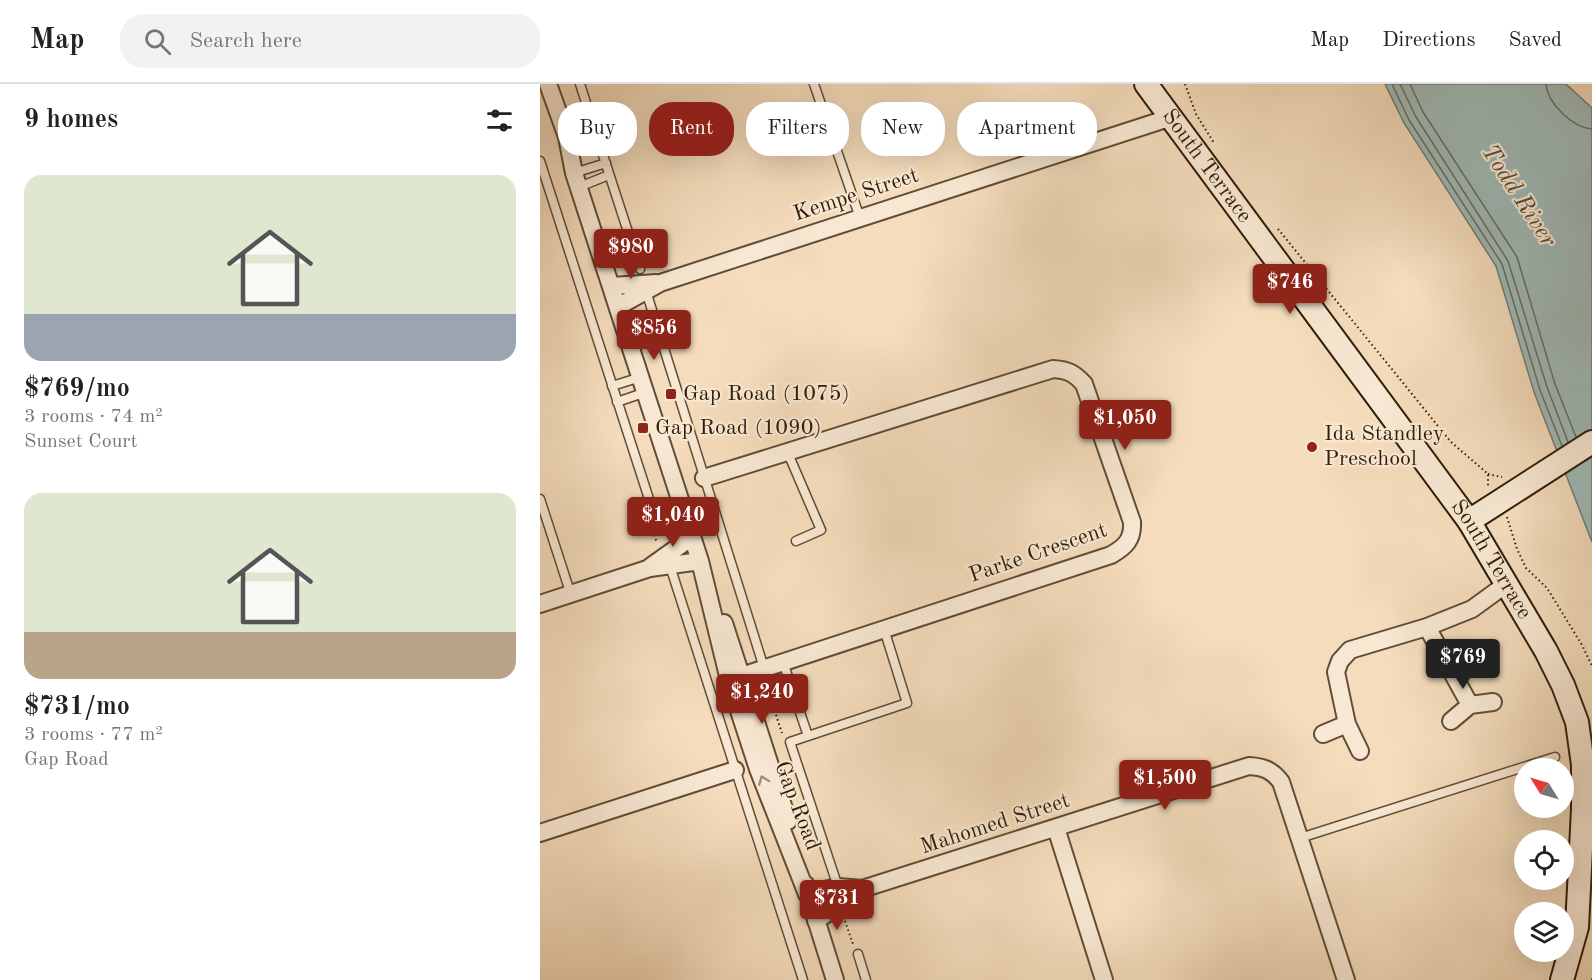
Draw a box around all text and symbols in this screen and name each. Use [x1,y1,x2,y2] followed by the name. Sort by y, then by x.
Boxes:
[120,14,540,68] search box
[141,25,174,58] icon: search
[30,27,84,55] text: Map
[189,30,302,52] text: Search here
[1310,30,1349,51] text: Map
[1382,30,1476,51] text: Directions
[1509,30,1562,51] text: Saved
[558,102,637,156] chip: Buy
[649,102,734,156] chip: Rent
[746,102,849,156] chip: Filters
[861,102,945,156] chip: New
[957,102,1097,156] chip: Apartment
[483,104,516,137] icon: filters
[1158,105,1256,227] street label: South Terrace
[24,107,118,133] text: 9 homes
[1476,141,1560,252] water label: Todd River
[791,164,921,226] street label: Kempe Street
[216,214,324,322] icon: home
[595,229,667,280] pin: $980
[608,238,654,258] text: $980
[1254,264,1326,315] pin: $746
[1267,273,1313,293] text: $746
[618,310,690,361] pin: $856
[631,319,677,339] text: $856
[24,376,130,402] text: $769/mo
[683,383,850,405] place label: Gap Road (1075)
[664,387,678,401] marker: Gap Road (1075)
[1076,400,1174,451] pin: $1,050
[24,407,163,427] text: 3 rooms · 74 m²
[1093,409,1157,429] text: $1,050
[655,417,822,439] place label: Gap Road (1090)
[636,421,650,435] marker: Gap Road (1090)
[1324,423,1445,470] place label: Ida Standley Preschool
[24,432,138,452] text: Sunset Court
[1305,440,1319,454] marker: Ida Standley Preschool
[1446,496,1536,623] street label: South Terrace
[624,497,722,548] pin: $1,040
[641,506,705,526] text: $1,040
[966,519,1110,587] street label: Parke Crescent
[216,532,324,640] icon: home
[1427,639,1499,690] pin: $769
[1440,648,1486,668] text: $769
[713,674,811,725] pin: $1,240
[730,683,794,703] text: $1,240
[24,694,130,720] text: $731/mo
[24,725,163,745] text: 3 rooms · 77 m²
[24,750,109,770] text: Gap Road
[1514,758,1574,818] north arrow
[1514,758,1574,962] map controls
[770,759,824,853] street label: Gap Road
[1116,760,1214,811] pin: $1,500
[1133,769,1197,789] text: $1,500
[758,776,770,787] one-way arrow
[918,789,1072,859] street label: Mahomed Street
[1514,830,1574,890] button: locate
[801,880,873,931] pin: $731
[814,889,860,909] text: $731
[1514,902,1574,962] button: layers

